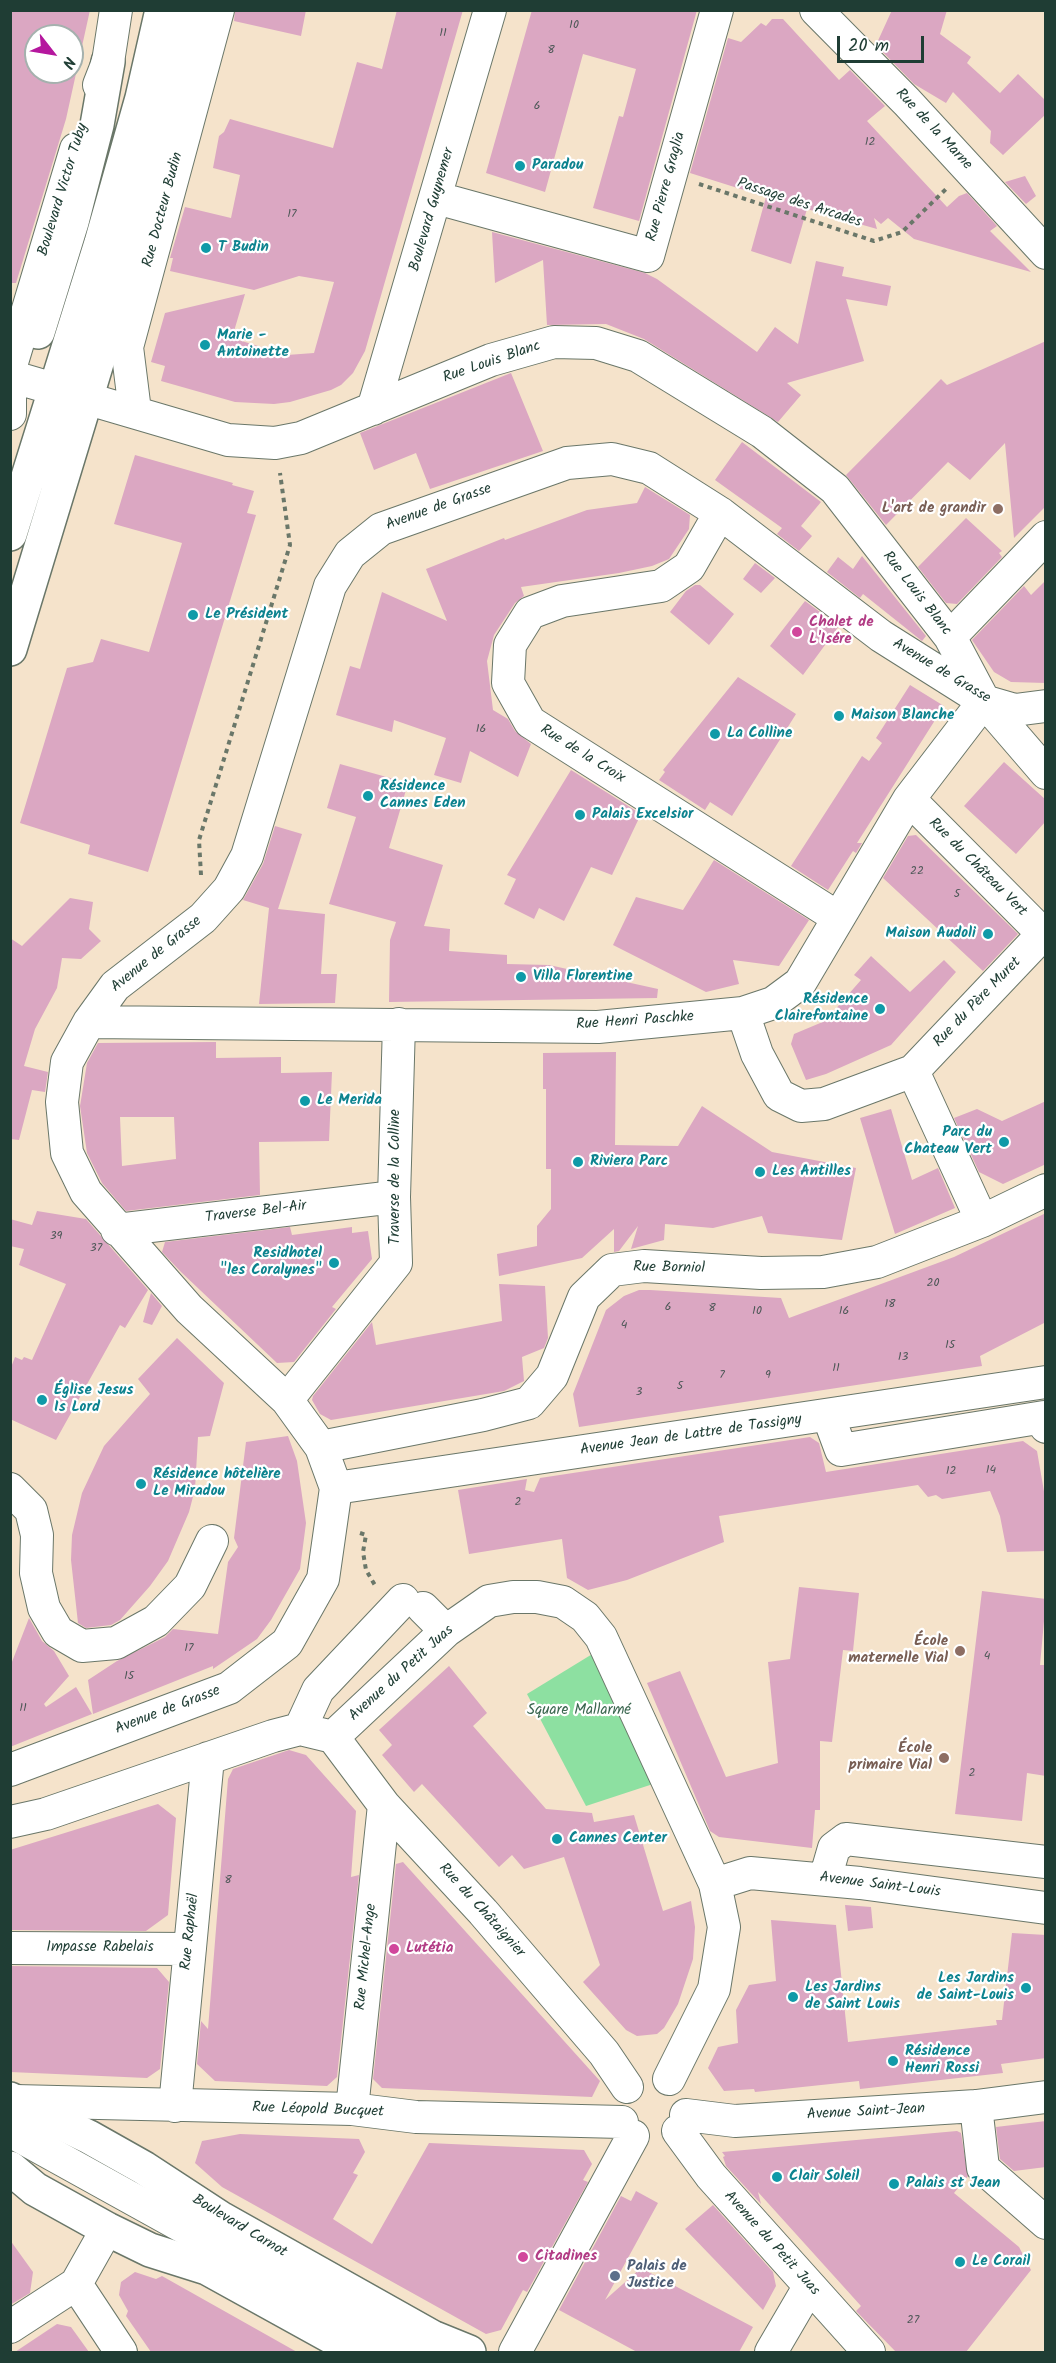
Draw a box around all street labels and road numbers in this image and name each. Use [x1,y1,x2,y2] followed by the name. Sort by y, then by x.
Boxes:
[891,86,975,174] street label: Rue de la Marne
[35,121,93,259] street label: Boulevard Victor Tuby
[644,130,690,244] street label: Rue Pierre Graglia
[407,146,459,274] street label: Boulevard Guynemer
[140,150,188,270] street label: Rue Docteur Budin
[734,175,864,233] street label: Passage des Arcades
[441,338,543,388] street label: Rue Louis Blanc
[384,481,494,535] street label: Avenue de Grasse
[878,548,954,640] street label: Rue Louis Blanc
[889,636,993,708] street label: Avenue de Grasse
[536,722,628,788] street label: Rue de la Croix
[924,815,1030,921] street label: Rue du Château Vert
[108,913,206,997] street label: Avenue de Grasse
[930,954,1026,1052] street label: Rue du Père Muret
[575,1009,695,1035] street label: Rue Henri Paschke
[387,1109,405,1245] street label: Traverse de la Colline
[204,1198,308,1228] street label: Traverse Bel-Air
[633,1259,705,1279] street label: Rue Borniol
[579,1412,803,1460] street label: Avenue Jean de Lattre de Tassigny
[346,1622,458,1726] street label: Avenue du Petit Juas
[113,1683,223,1739] street label: Avenue de Grasse
[434,1860,528,1962] street label: Rue du Châtaignier
[819,1870,941,1902] street label: Avenue Saint-Louis
[178,1893,204,1971] street label: Rue Raphaël
[352,1903,382,2011] street label: Rue Michel-Ange
[46,1939,154,1957] street label: Impasse Rabelais
[252,2100,384,2122] street label: Rue Léopold Bucquet
[806,2101,926,2125] street label: Avenue Saint-Jean
[719,2188,823,2300] street label: Avenue du Petit Juas
[188,2192,290,2262] street label: Boulevard Carnot

